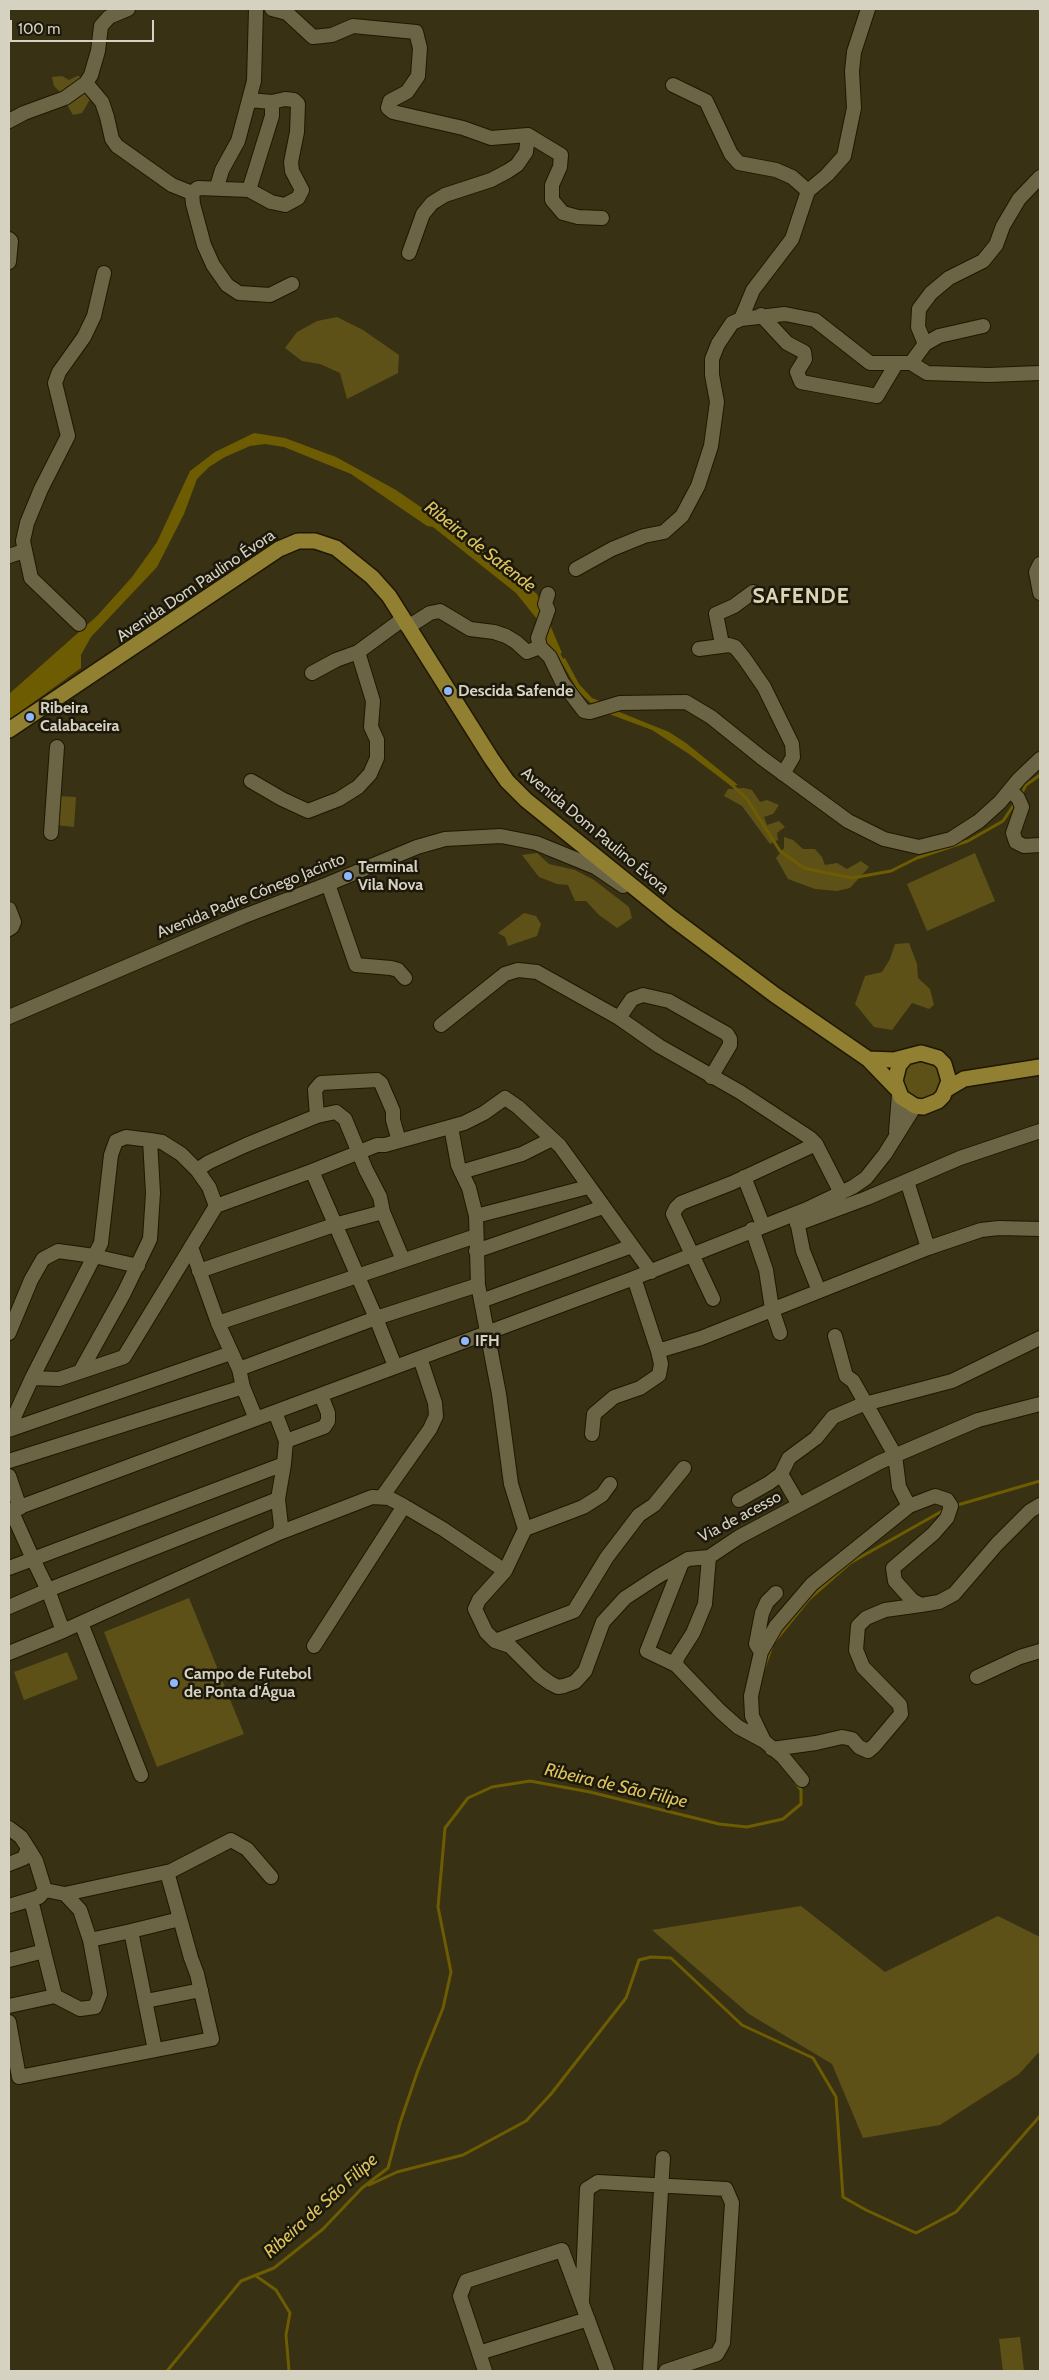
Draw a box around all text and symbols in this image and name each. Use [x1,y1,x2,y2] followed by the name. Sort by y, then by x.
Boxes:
[12,10,156,42] scale bar
[18,20,60,38] text: 100 m
[420,497,540,597] water label: Ribeira de Safende
[113,526,279,646] street label: Avenida Dom Paulino Évora
[752,584,850,610] district label: SAFENDE
[458,681,573,701] place label: Descida Safende
[442,685,454,697] marker: Descida Safende
[40,698,119,736] place label: Ribeira Calabaceira
[24,711,36,723] marker: Ribeira Calabaceira
[517,764,673,898] street label: Avenida Dom Paulino Évora
[154,849,348,943] street label: Avenida Padre Cónego Jacinto
[358,857,423,895] place label: Terminal Vila Nova
[342,870,354,882] marker: Terminal Vila Nova
[475,1331,500,1351] place label: IFH
[459,1335,471,1347] marker: IFH
[695,1487,785,1547] street label: Via de acesso
[184,1664,311,1702] place label: Campo de Futebol de Ponta d'Água
[168,1677,180,1689] marker: Campo de Futebol de Ponta d'Água
[543,1759,689,1813] water label: Ribeira de São Filipe
[260,2149,382,2263] water label: Ribeira de São Filipe

